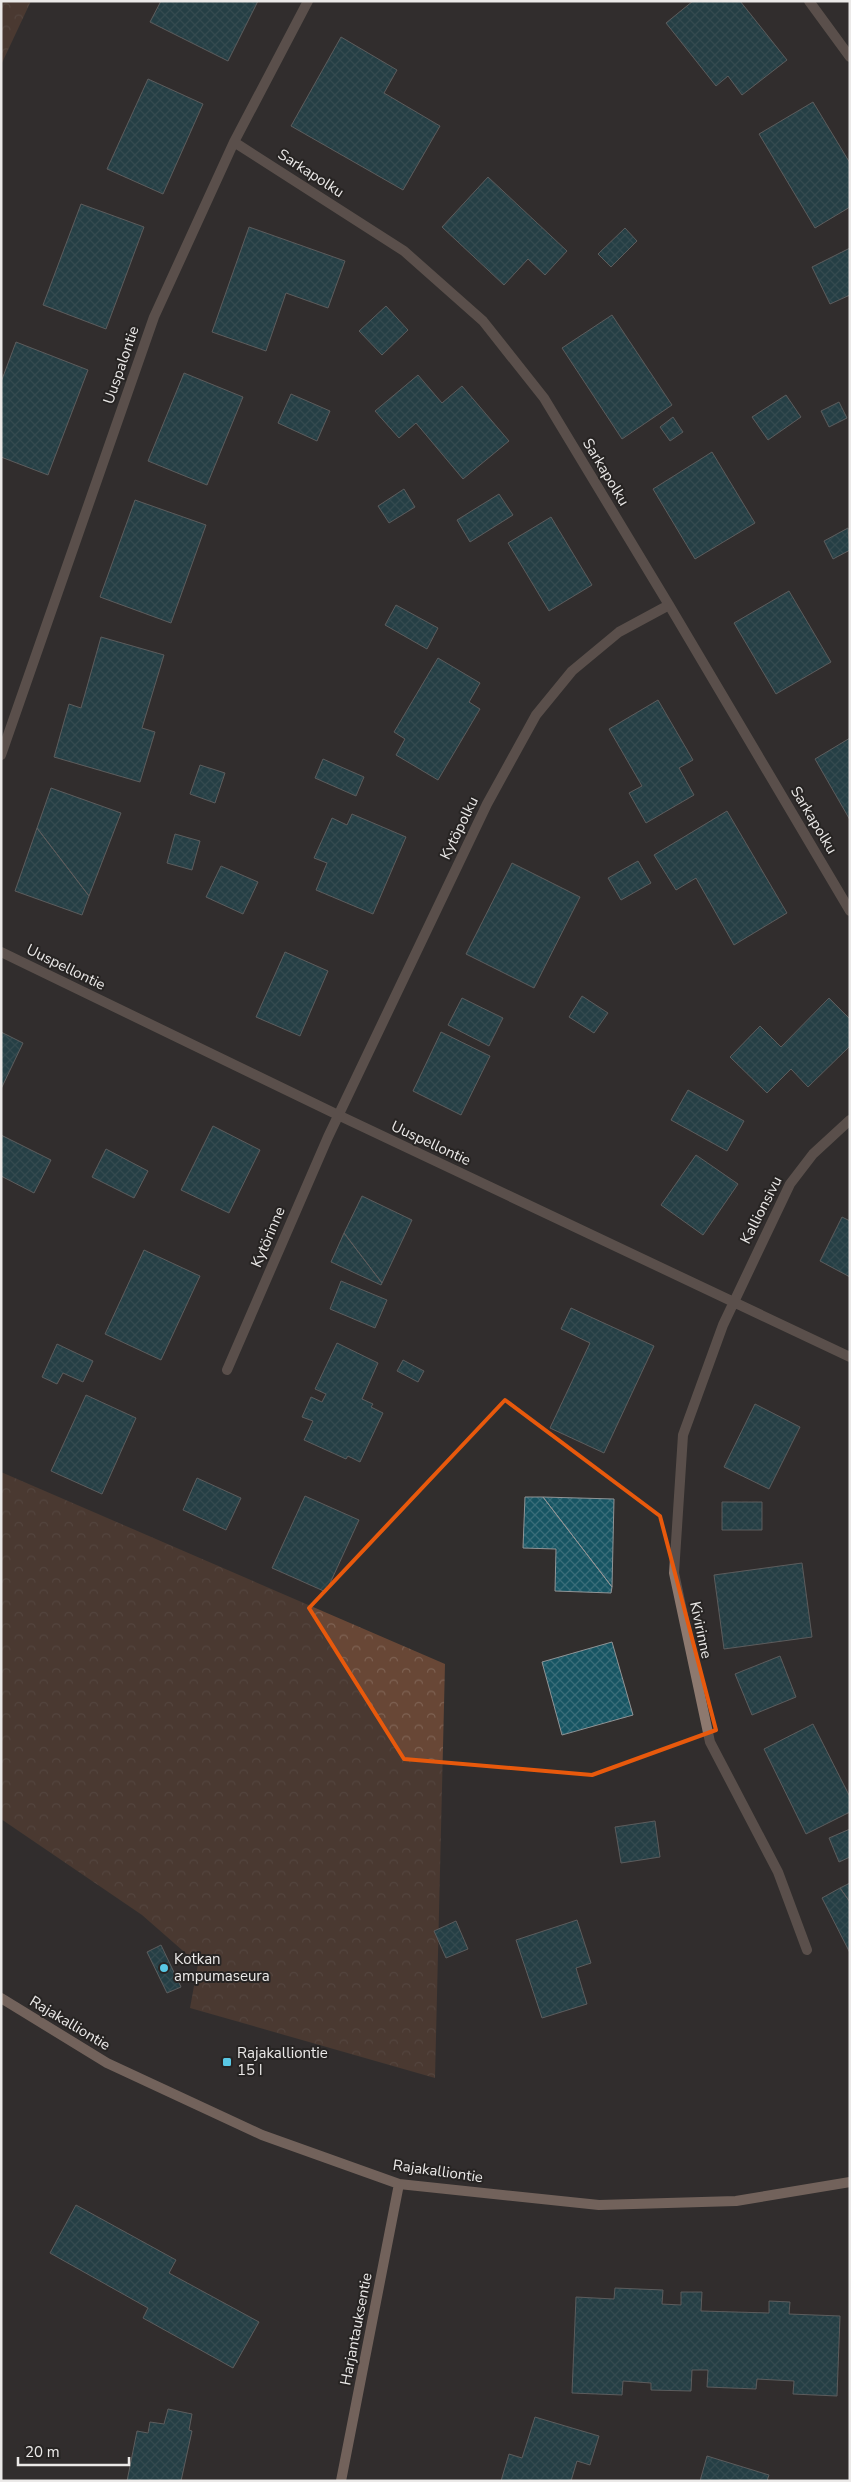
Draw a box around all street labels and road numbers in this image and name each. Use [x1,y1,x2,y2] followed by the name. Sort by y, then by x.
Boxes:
[274,144,348,202] street label: Sarkapolku
[98,323,144,407] street label: Uuspalontie
[578,435,634,509] street label: Sarkapolku
[786,783,842,857] street label: Sarkapolku
[435,793,483,863] street label: Kytöpolku
[23,939,109,995] street label: Uuspellontie
[388,1116,474,1170] street label: Uuspellontie
[735,1173,787,1247] street label: Kallionsivu
[246,1204,290,1270] street label: Kytörinne
[685,1600,717,1660] street label: Kivirinne
[26,1991,114,2055] street label: Rajakalliontie
[392,2155,484,2187] street label: Rajakalliontie
[335,2271,377,2387] street label: Harjantauksentie

